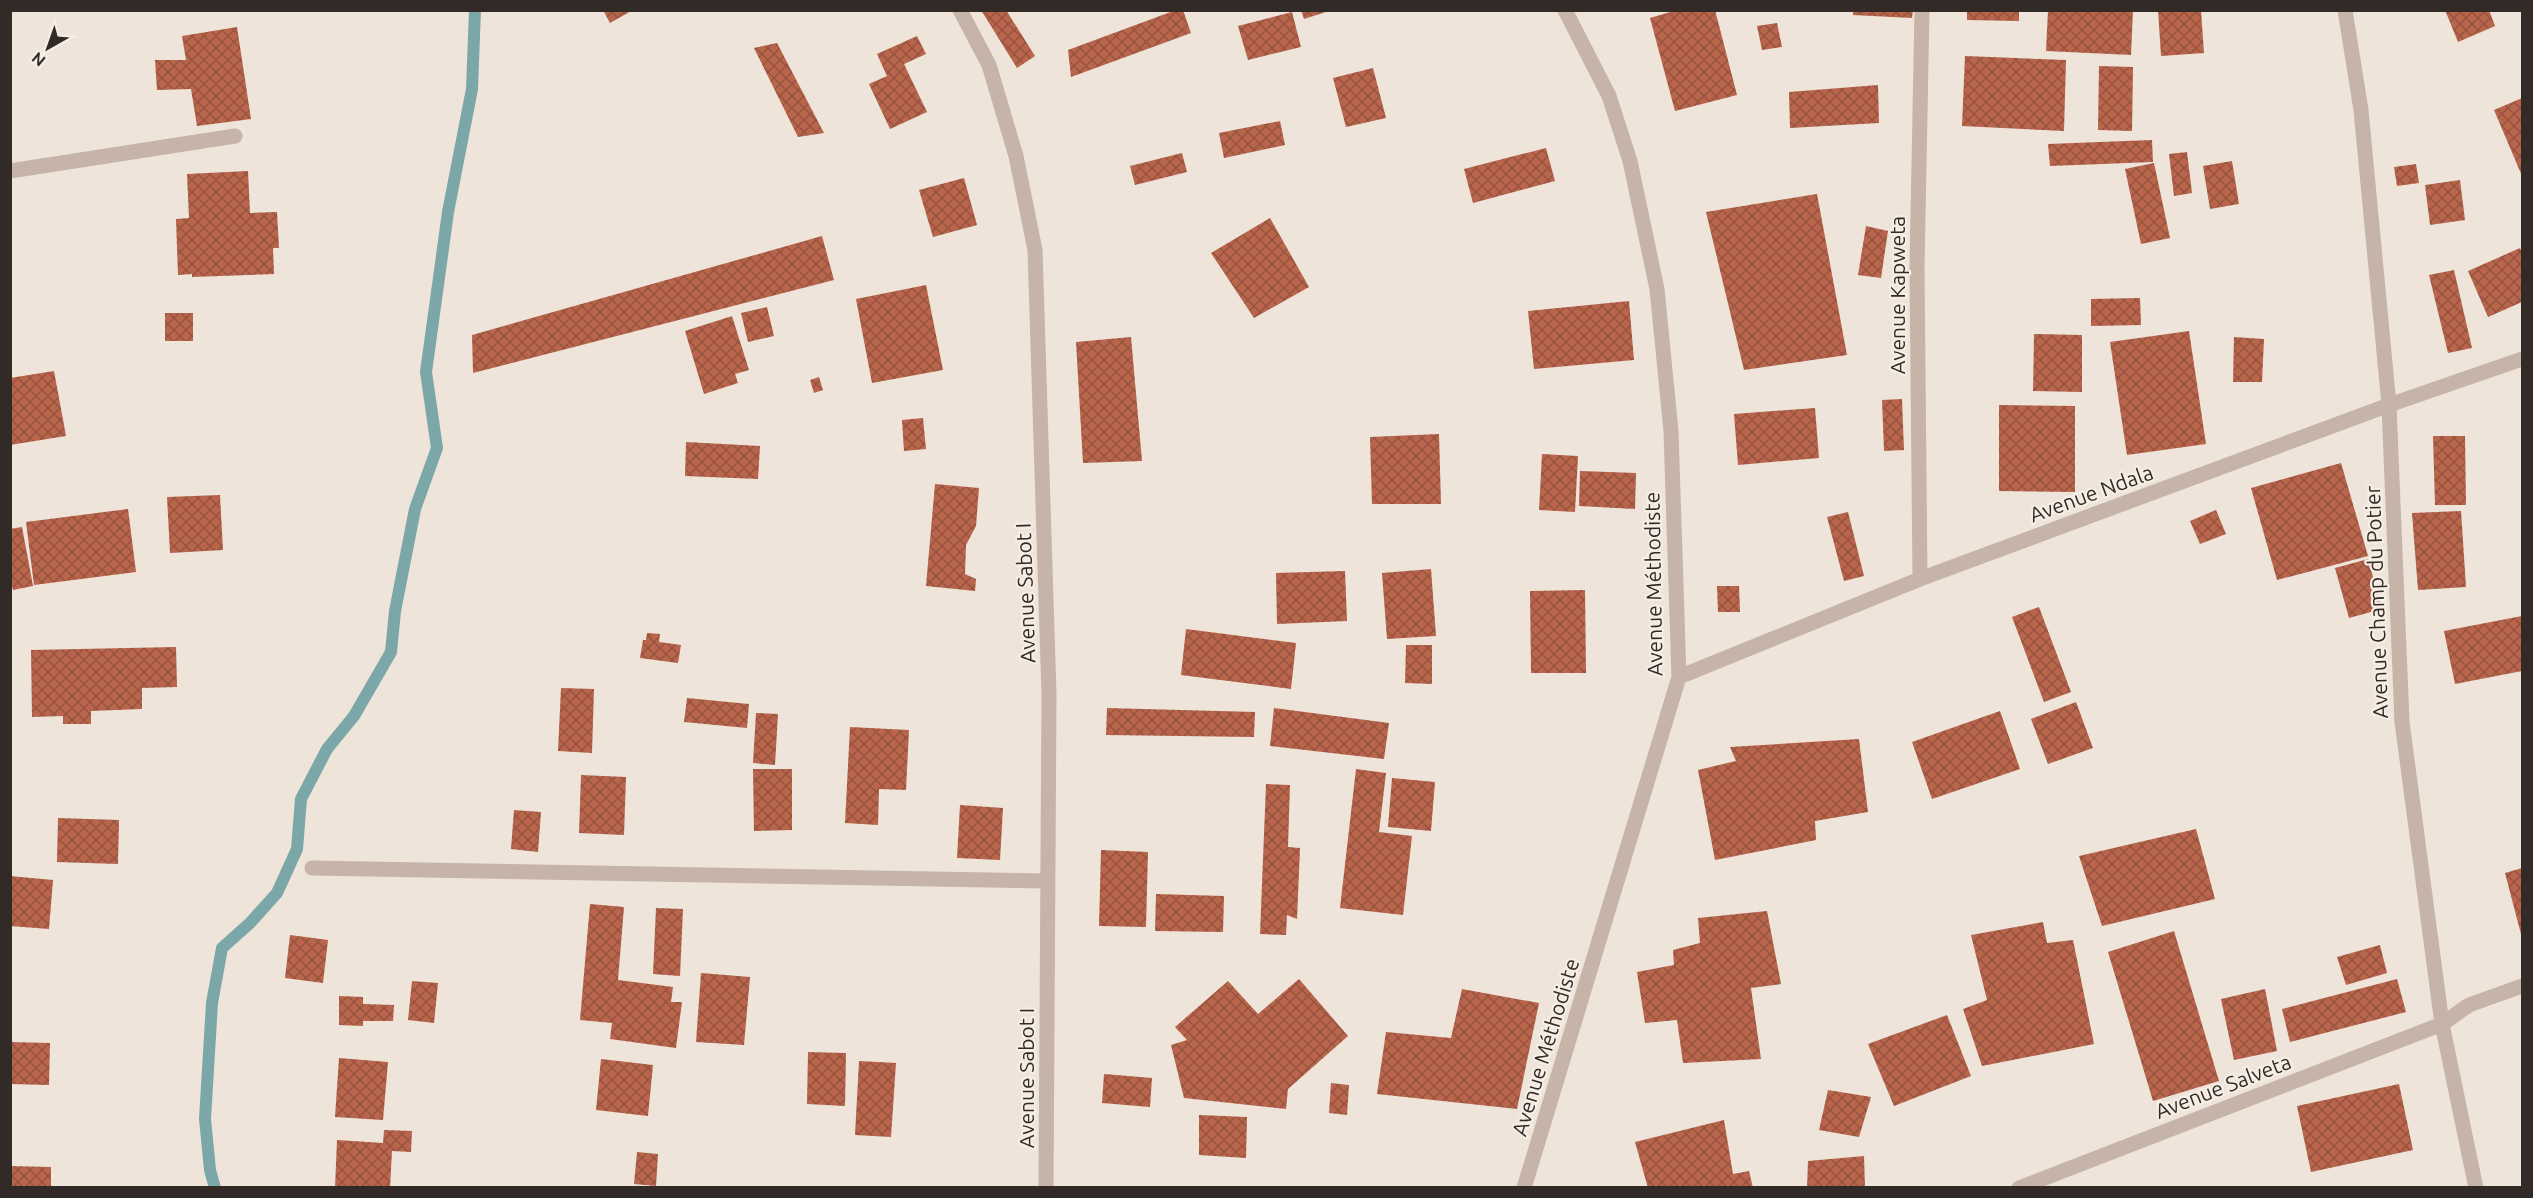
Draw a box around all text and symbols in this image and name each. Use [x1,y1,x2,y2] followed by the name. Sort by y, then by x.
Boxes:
[18,18,78,78] north arrow
[28,49,49,70] text: N
[1885,216,1909,374] street label: Avenue Kapweta
[2026,459,2156,527] street label: Avenue Ndala
[2360,485,2392,719] street label: Avenue Champ du Potier
[1639,492,1667,676] street label: Avenue Méthodiste
[1011,522,1039,664] street label: Avenue Sabot I
[1507,955,1583,1139] street label: Avenue Méthodiste
[1014,1008,1038,1148] street label: Avenue Sabot I
[2152,1049,2294,1123] street label: Avenue Salveta

